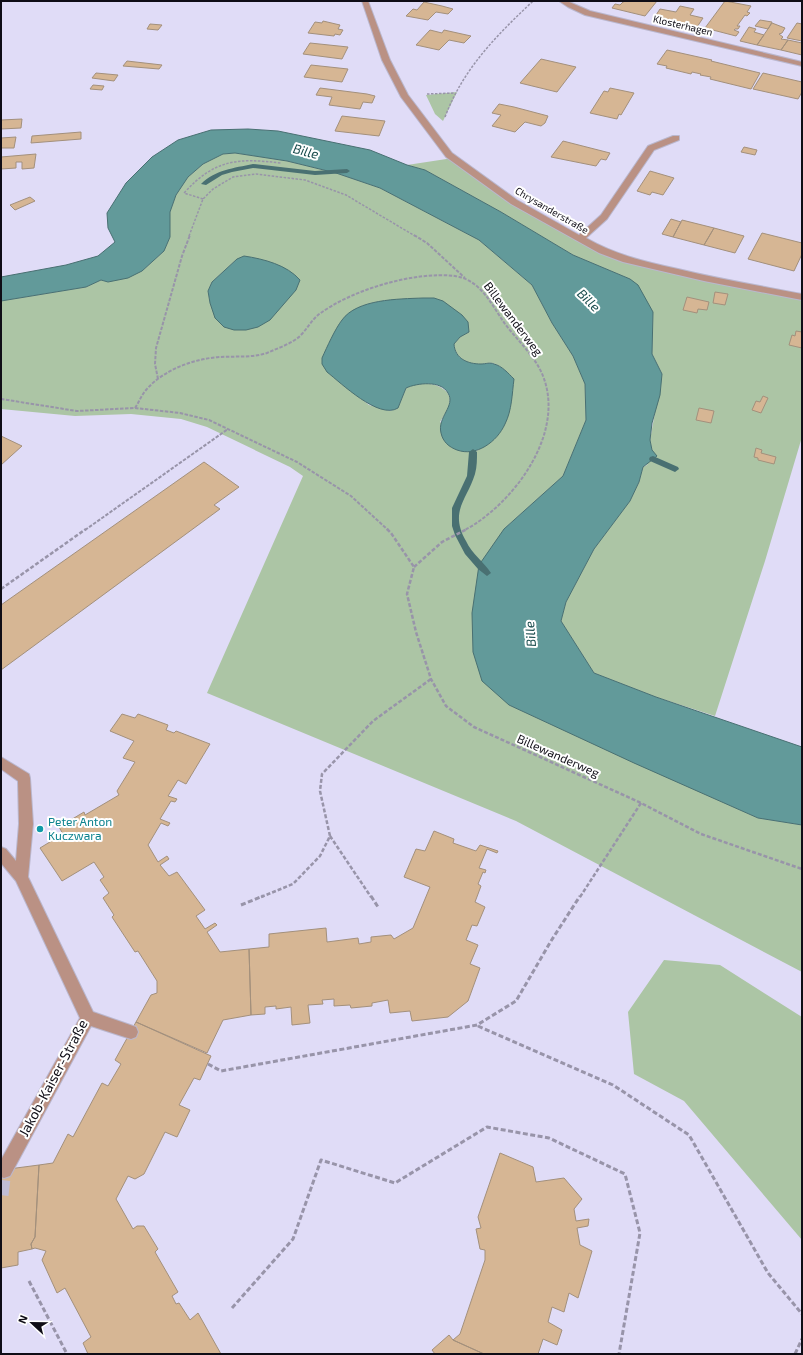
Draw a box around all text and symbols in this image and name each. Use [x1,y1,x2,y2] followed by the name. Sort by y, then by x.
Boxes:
[652,12,714,38] street label: Klosterhagen
[291,140,321,162] water label: Bille
[513,184,591,236] street label: Chrysanderstraße
[482,279,546,358] street label: Billewanderweg
[574,285,604,315] water label: Bille
[521,620,539,648] water label: Bille
[515,731,602,780] street label: Billewanderweg
[48,814,112,842] place label: Peter Anton Kuczwara
[35,824,45,834] marker: Peter Anton Kuczwara
[15,1016,91,1139] street label: Jakob-Kaiser-Straße
[12,1303,52,1343] north arrow
[15,1313,30,1325] text: N

